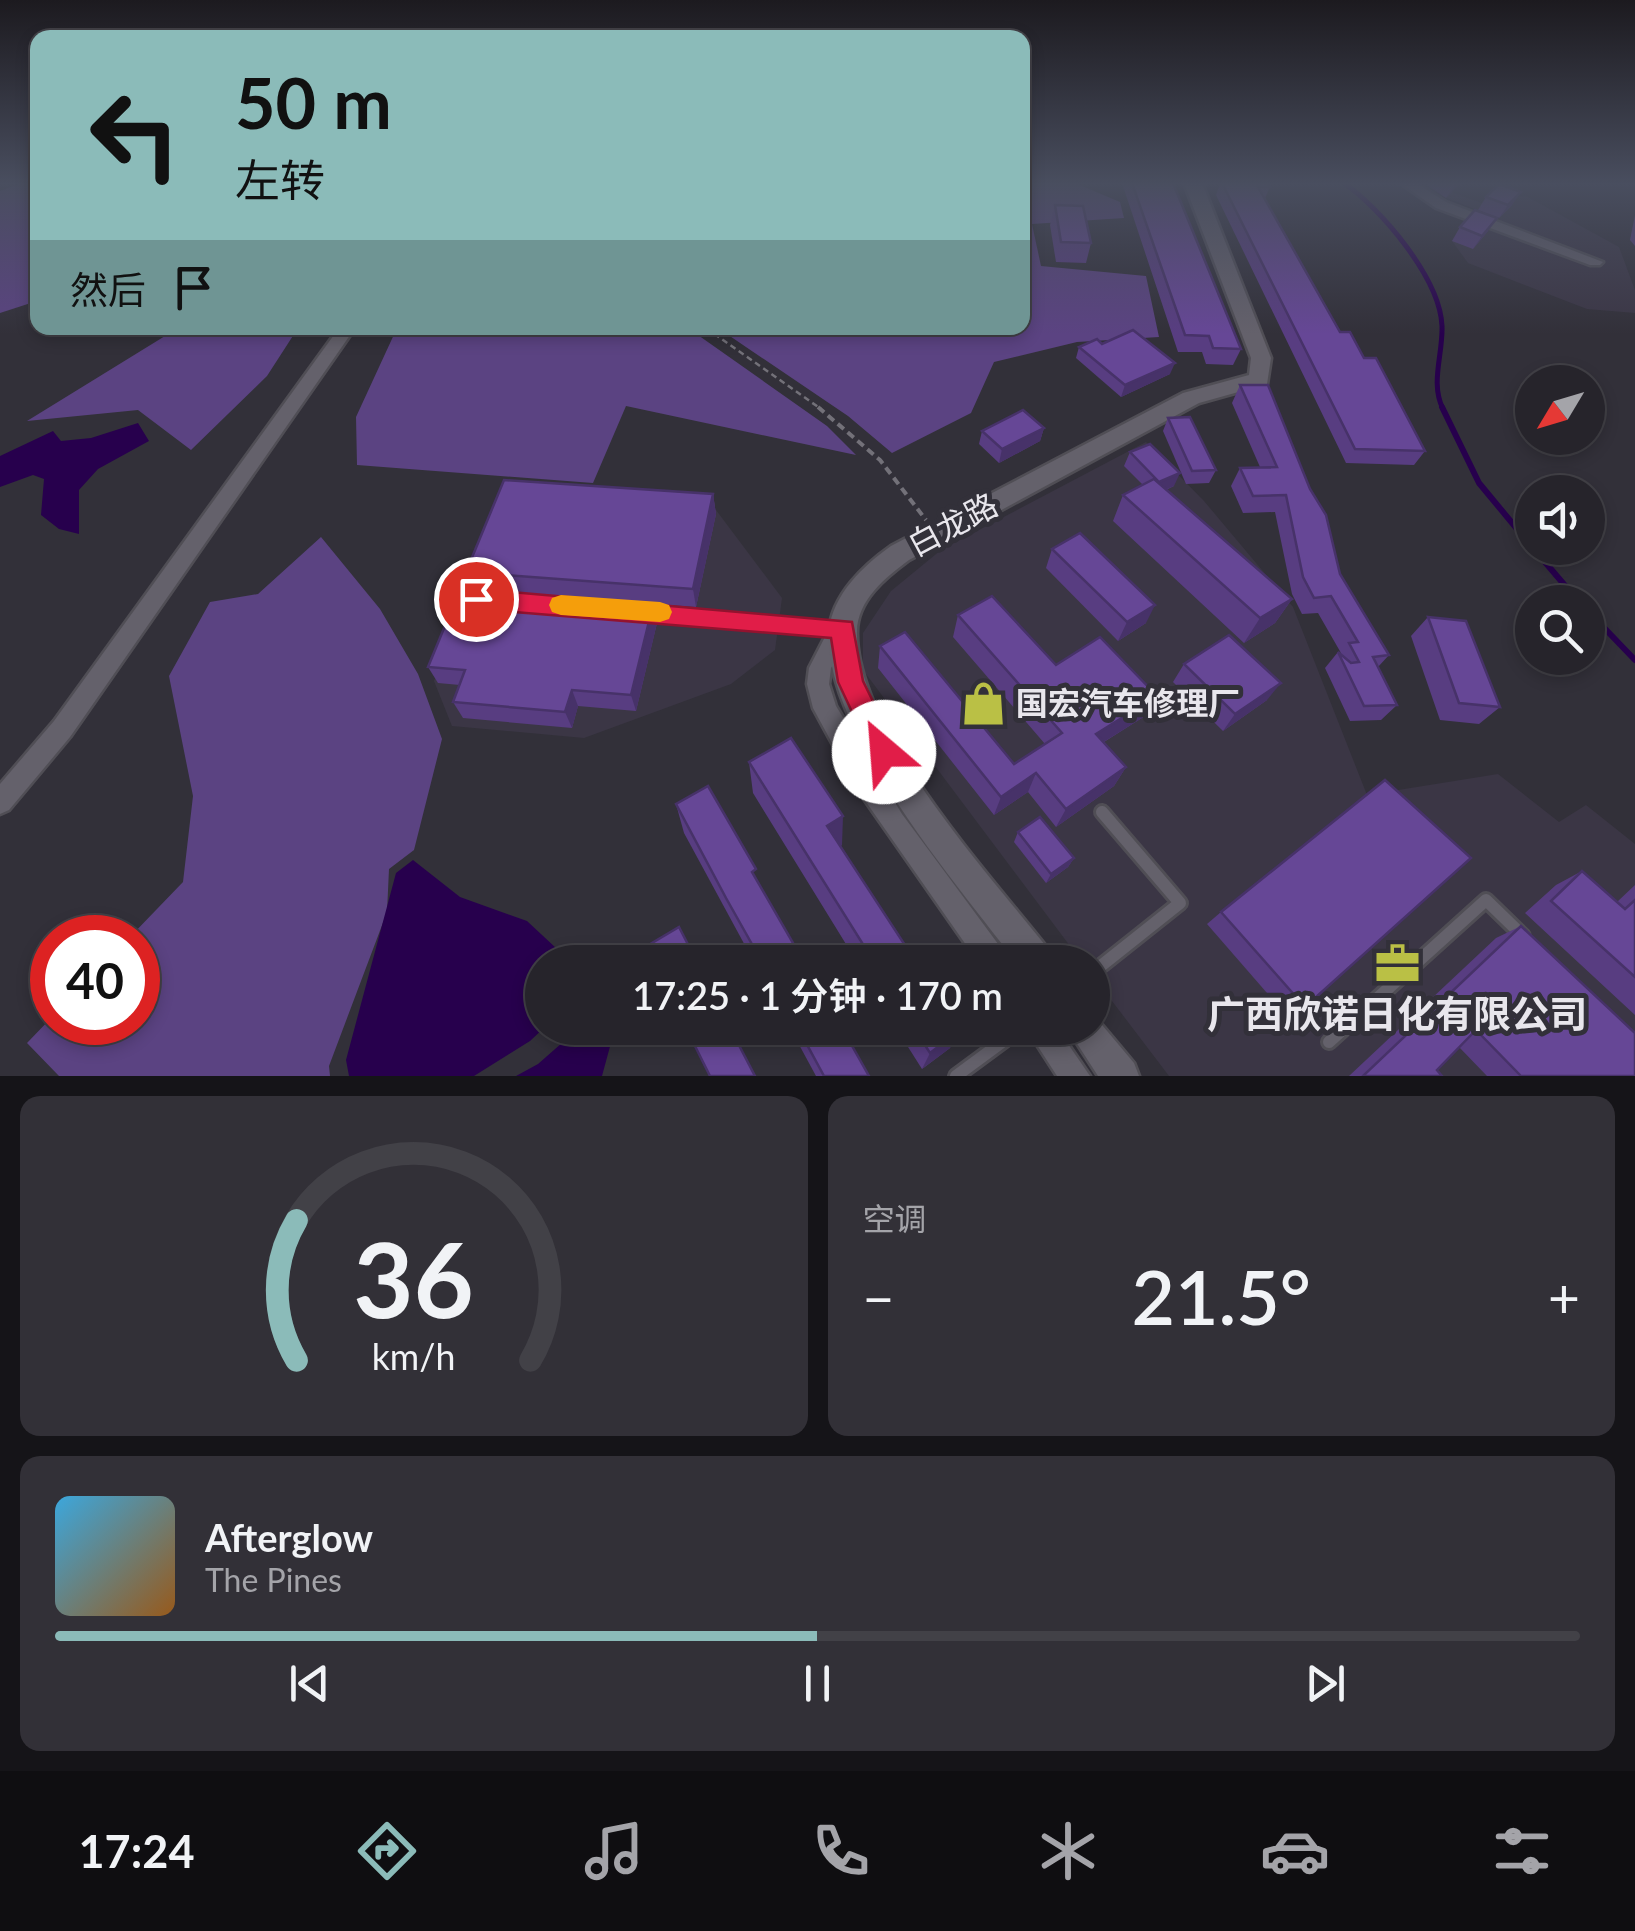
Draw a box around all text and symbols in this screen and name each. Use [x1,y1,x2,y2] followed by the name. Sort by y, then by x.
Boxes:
[235,60,392,144] text: 50 m
[70,70,200,200] icon: left
[235,153,325,207] text: 左转
[166,260,221,315] icon: arrive
[70,266,146,312] text: 然后
[1515,365,1605,455] north arrow
[1515,365,1605,675] map controls
[1515,475,1605,565] button: sound
[901,484,1004,563] street label: 白龙路
[434,557,519,642] pin
[449,572,504,627] icon: arrive
[1515,585,1605,675] button: search
[959,680,1007,728] shop icon: 国宏汽车修理厂
[1016,683,1240,722] place label: 国宏汽车修理厂
[832,700,936,804] position arrow
[30,915,160,1045] speed limit sign: 40
[1373,939,1421,987] office icon: 广西欣诺日化有限公司
[632,972,1003,1018] text: 17:25 · 1 分钟 · 170 m
[1207,990,1587,1036] place label: 广西欣诺日化有限公司
[863,1199,927,1238] text: 空调
[353,1215,474,1340] text: 36
[1132,1251,1311,1341] text: 21.5°
[863,1264,894,1330] text: −
[1548,1264,1580,1330] text: +
[372,1335,456,1378] text: km/h
[205,1514,373,1560] text: Afterglow
[205,1560,342,1599] text: The Pines
[282,1656,337,1711] icon: previous
[790,1656,845,1711] icon: pause
[1298,1656,1353,1711] icon: next
[352,1816,422,1886] icon: directions
[579,1816,649,1886] icon: music
[806,1816,876,1886] icon: phone
[1033,1816,1103,1886] icon: climate
[1260,1816,1330,1886] icon: car
[1487,1816,1557,1886] icon: filters
[79,1824,195,1878] text: 17:24

